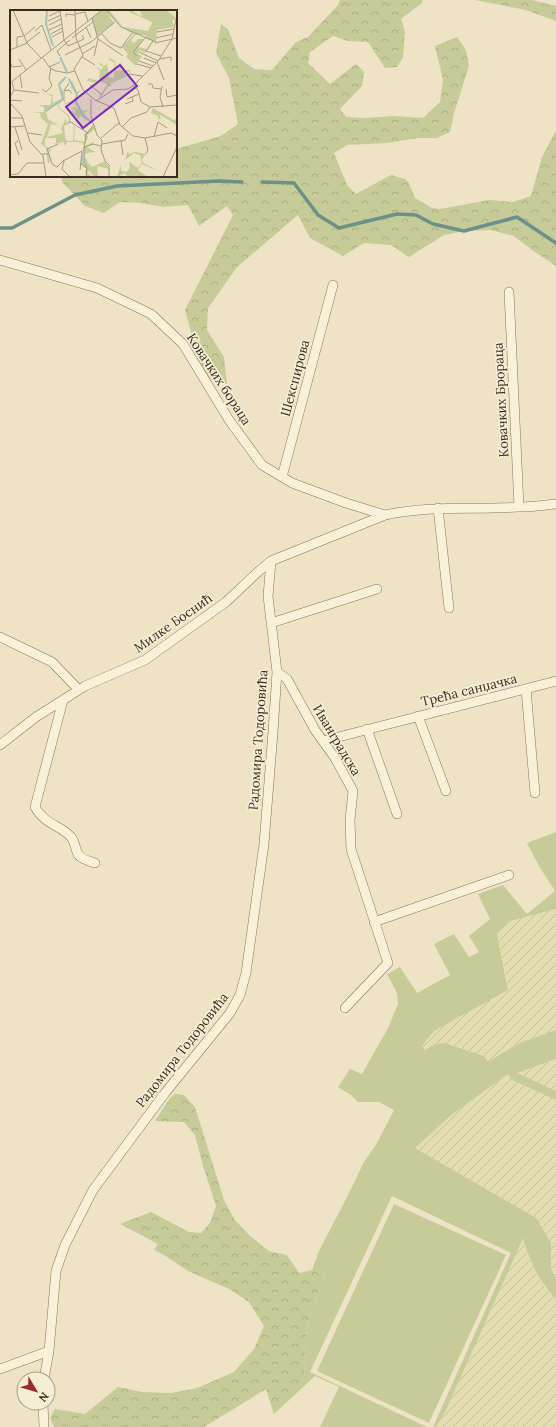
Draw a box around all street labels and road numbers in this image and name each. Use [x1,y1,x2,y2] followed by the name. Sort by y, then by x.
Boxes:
[183,330,255,428] street label: Ковачких бораца
[277,338,313,418] street label: Шекспирова
[489,342,512,458] street label: Ковачких Брораца
[131,590,216,656] street label: Милке Боснић
[245,669,271,811] street label: Радомира Тодоровића
[419,670,519,710] street label: Трећа санџачка
[309,701,365,779] street label: Иванградска
[132,989,232,1111] street label: Радомира Тодоровића

